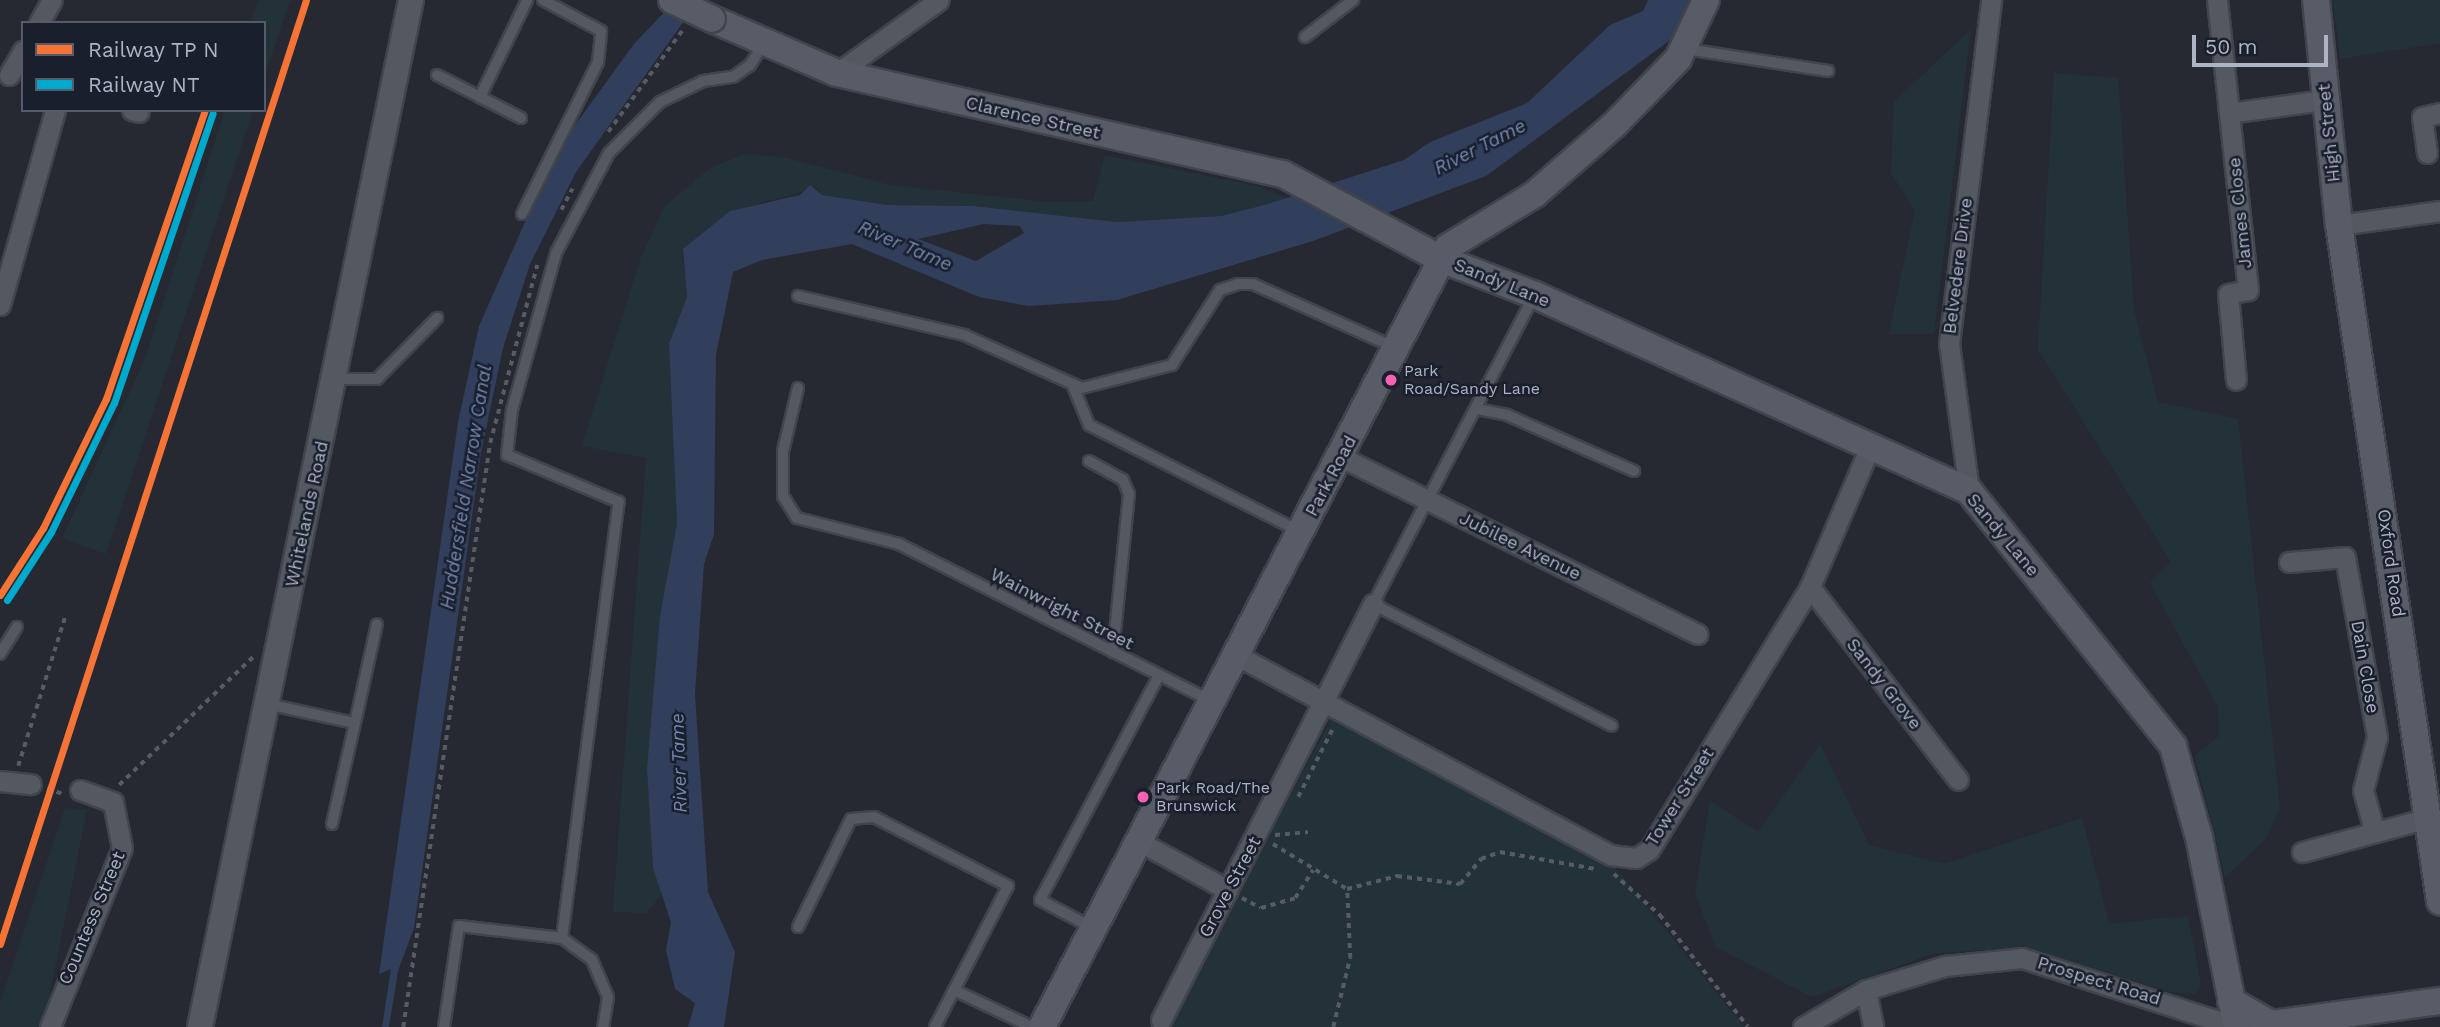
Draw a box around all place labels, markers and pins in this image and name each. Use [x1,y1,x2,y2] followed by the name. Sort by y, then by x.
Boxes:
[1404,361,1540,399] place label: Park Road/Sandy Lane
[1384,373,1398,387] marker: Park Road/Sandy Lane
[1156,778,1270,816] place label: Park Road/The Brunswick
[1136,790,1150,804] marker: Park Road/The Brunswick

